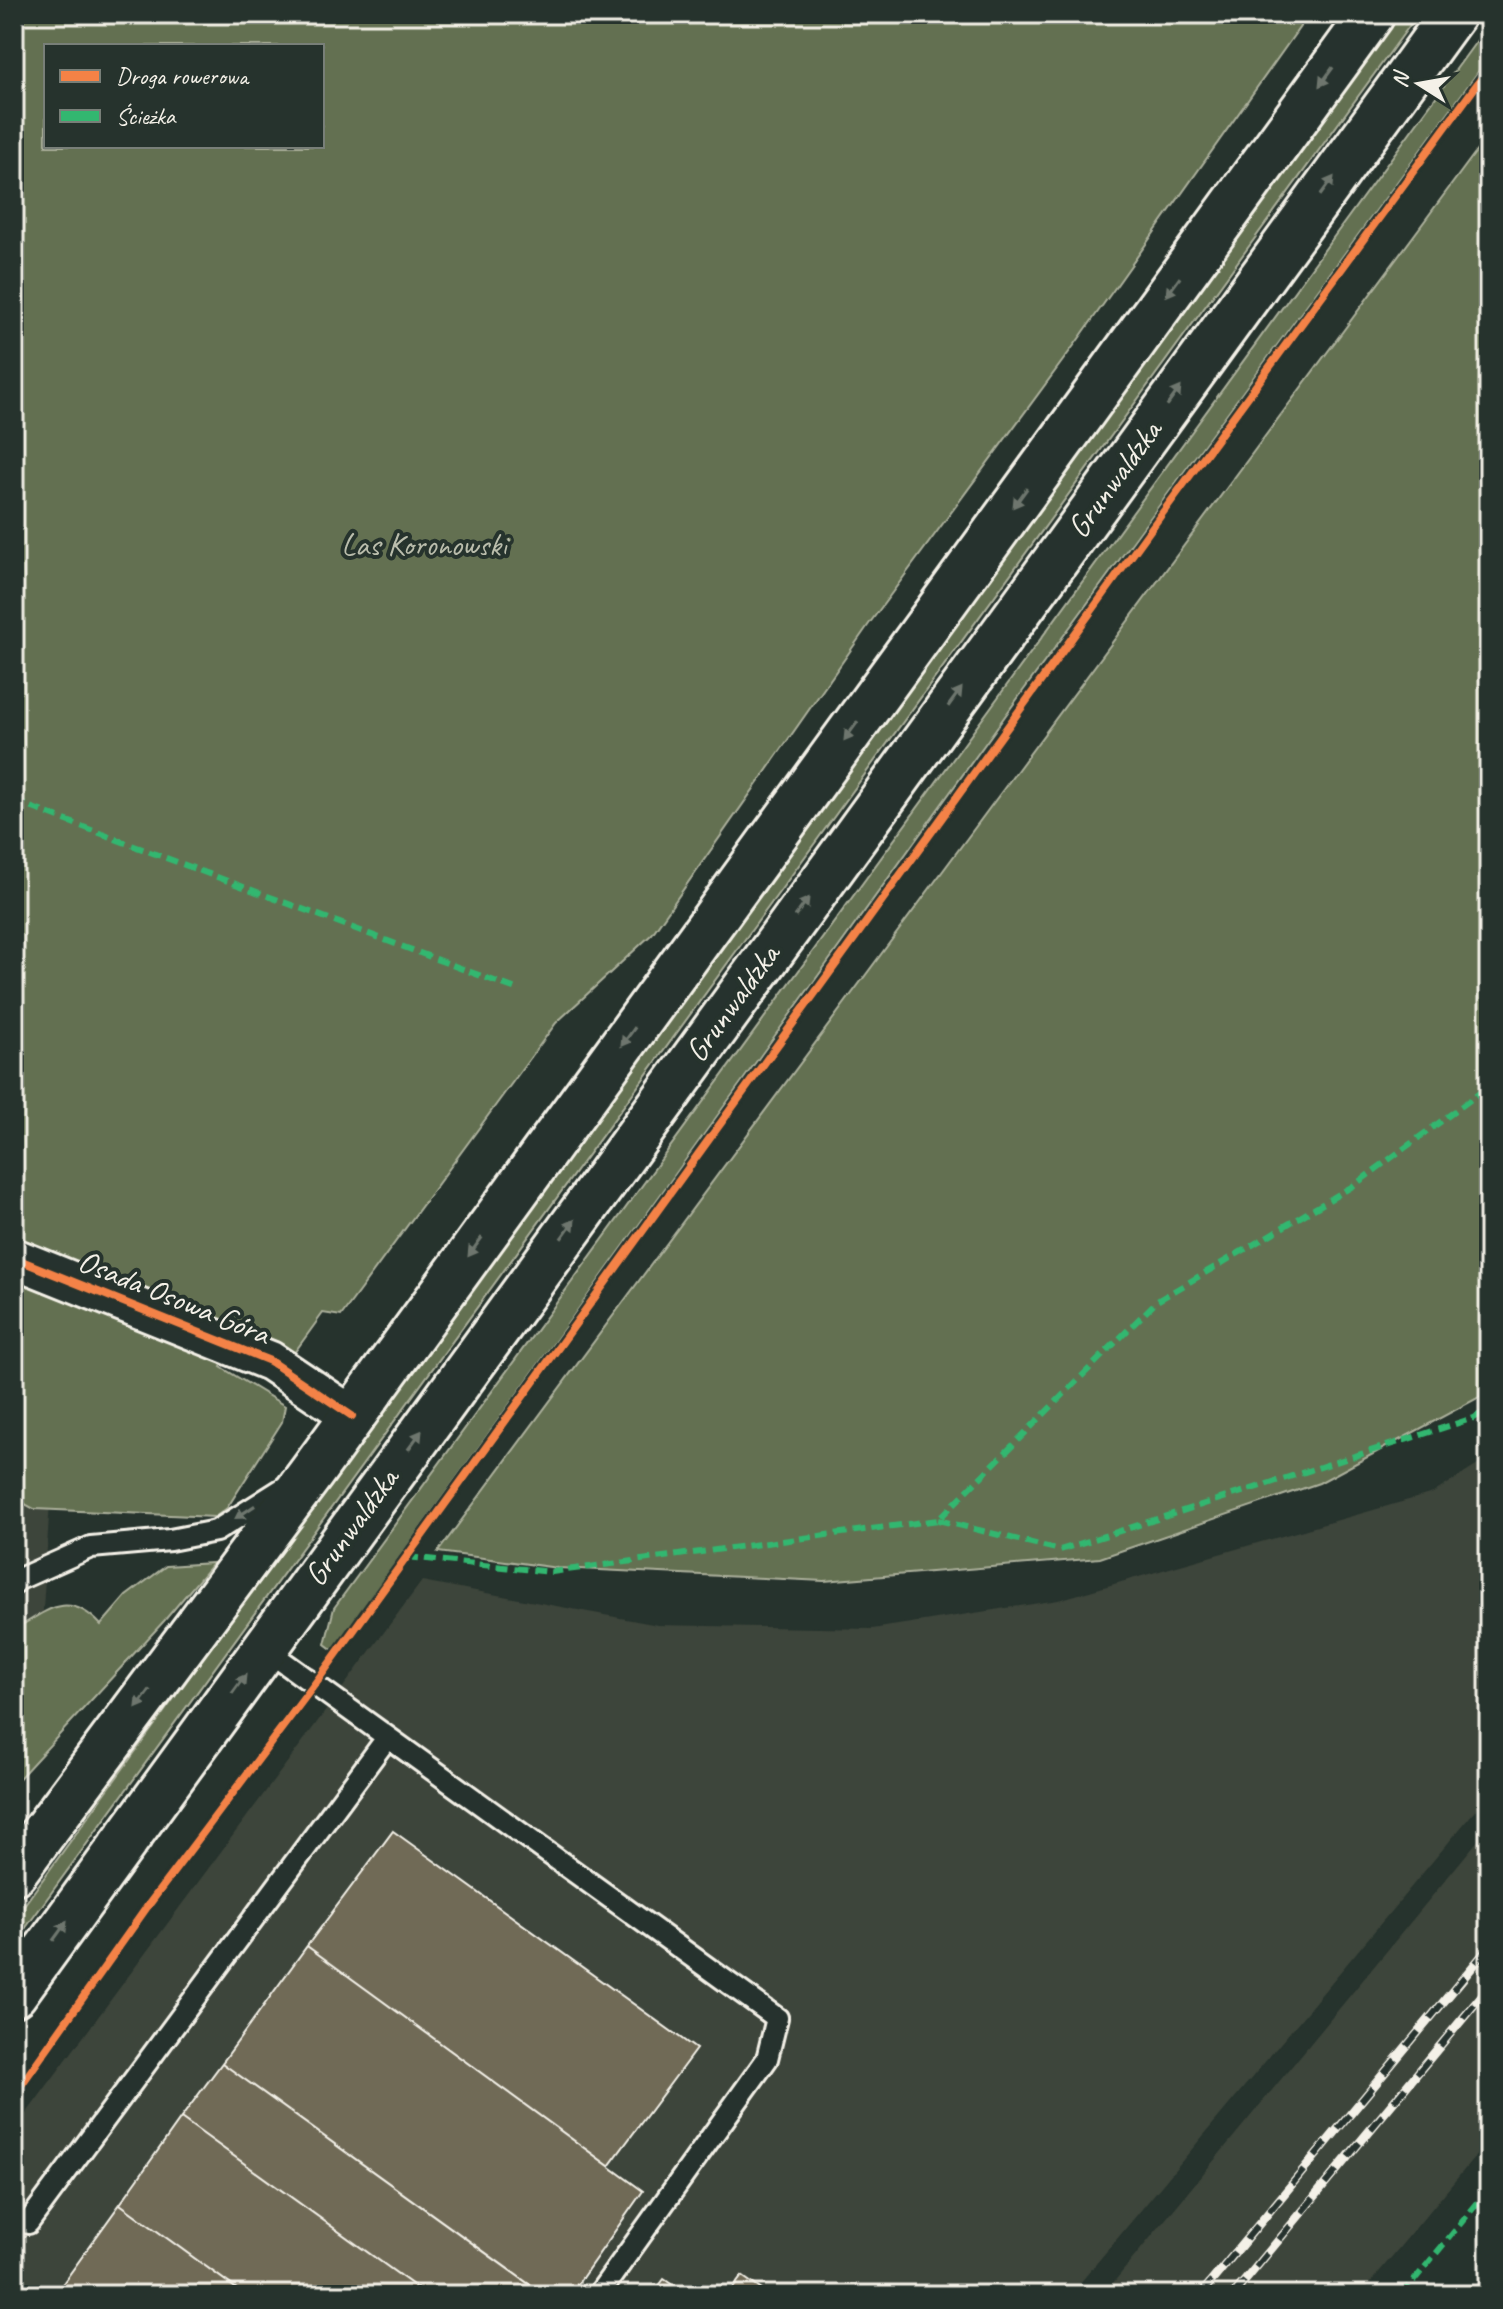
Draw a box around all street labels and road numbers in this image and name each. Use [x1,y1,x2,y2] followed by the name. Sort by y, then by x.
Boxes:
[1058,410,1172,546] street label: Grunwaldzka
[676,934,790,1070] street label: Grunwaldzka
[72,1240,278,1355] street label: Osada Osowa Góra
[295,1458,409,1594] street label: Grunwaldzka

